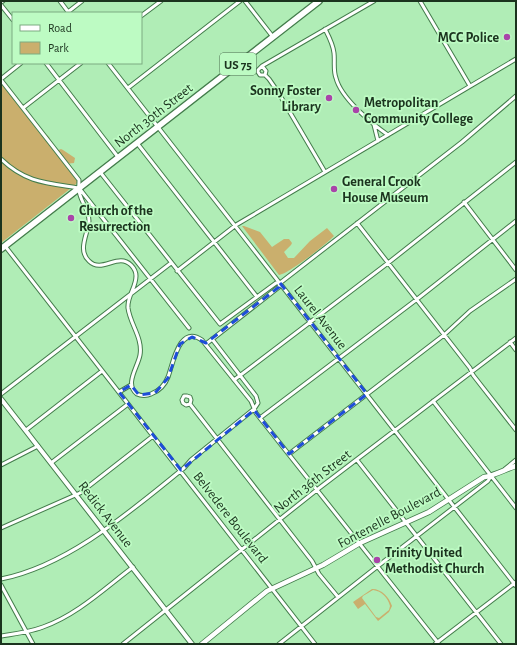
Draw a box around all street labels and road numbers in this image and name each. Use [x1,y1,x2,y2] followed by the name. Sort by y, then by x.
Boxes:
[220,53,256,75] road number: US 75
[112,81,196,150] street label: North 30th Street
[291,283,349,352] street label: Laurel Avenue
[271,447,354,516] street label: North 36th Street
[190,469,270,566] street label: Belvedere Boulevard
[75,479,135,550] street label: Redick Avenue
[336,485,443,551] street label: Fontenelle Boulevard

